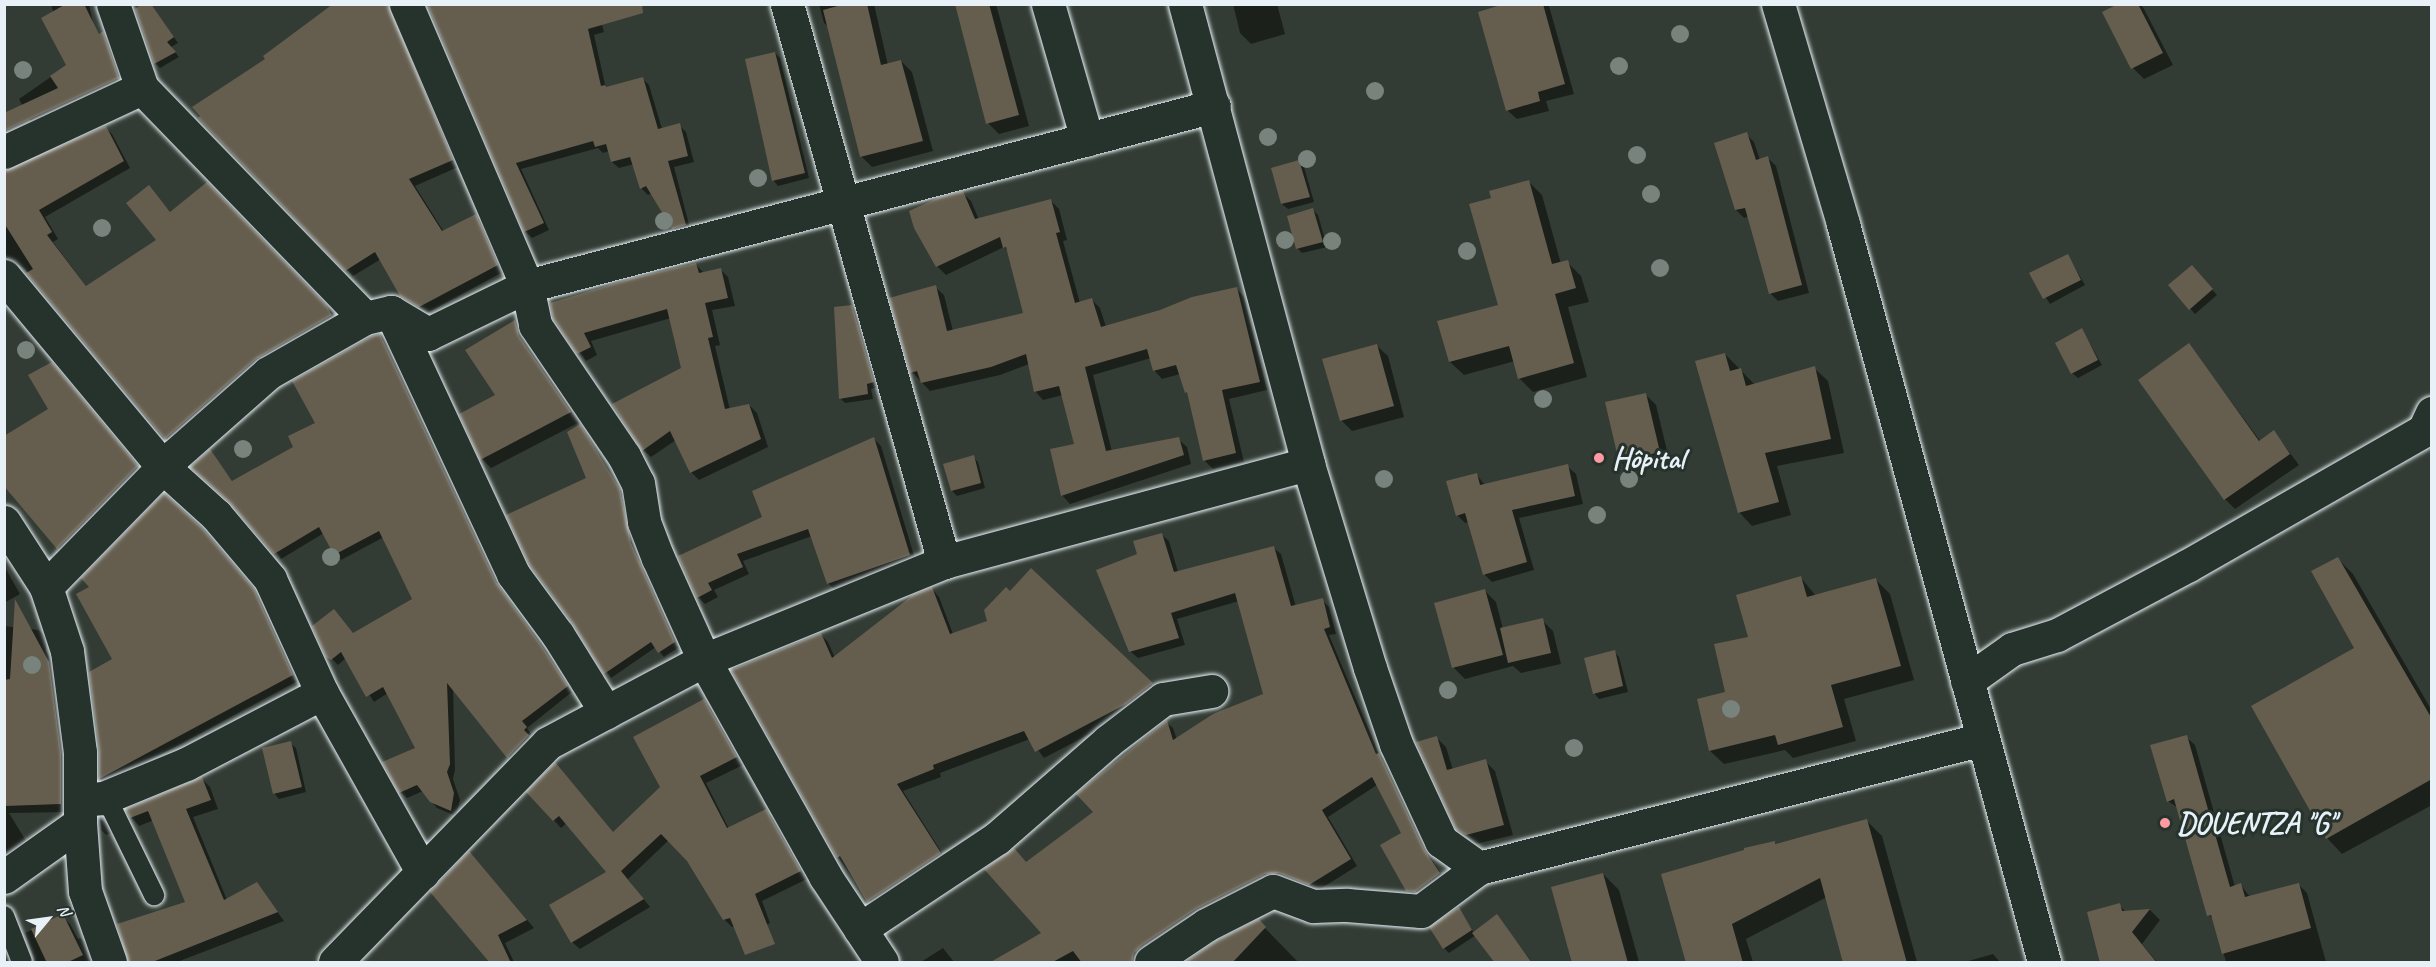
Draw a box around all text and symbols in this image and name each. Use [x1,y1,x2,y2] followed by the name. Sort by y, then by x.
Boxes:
[1612,440,1685,476] place label: Hôpital
[1590,449,1608,467] marker: Hôpital
[2177,805,2335,841] place label: DOUENTZA ''G''
[2158,816,2172,830] marker: DOUENTZA ''G''
[18,889,78,949] north arrow
[53,901,75,919] text: N

